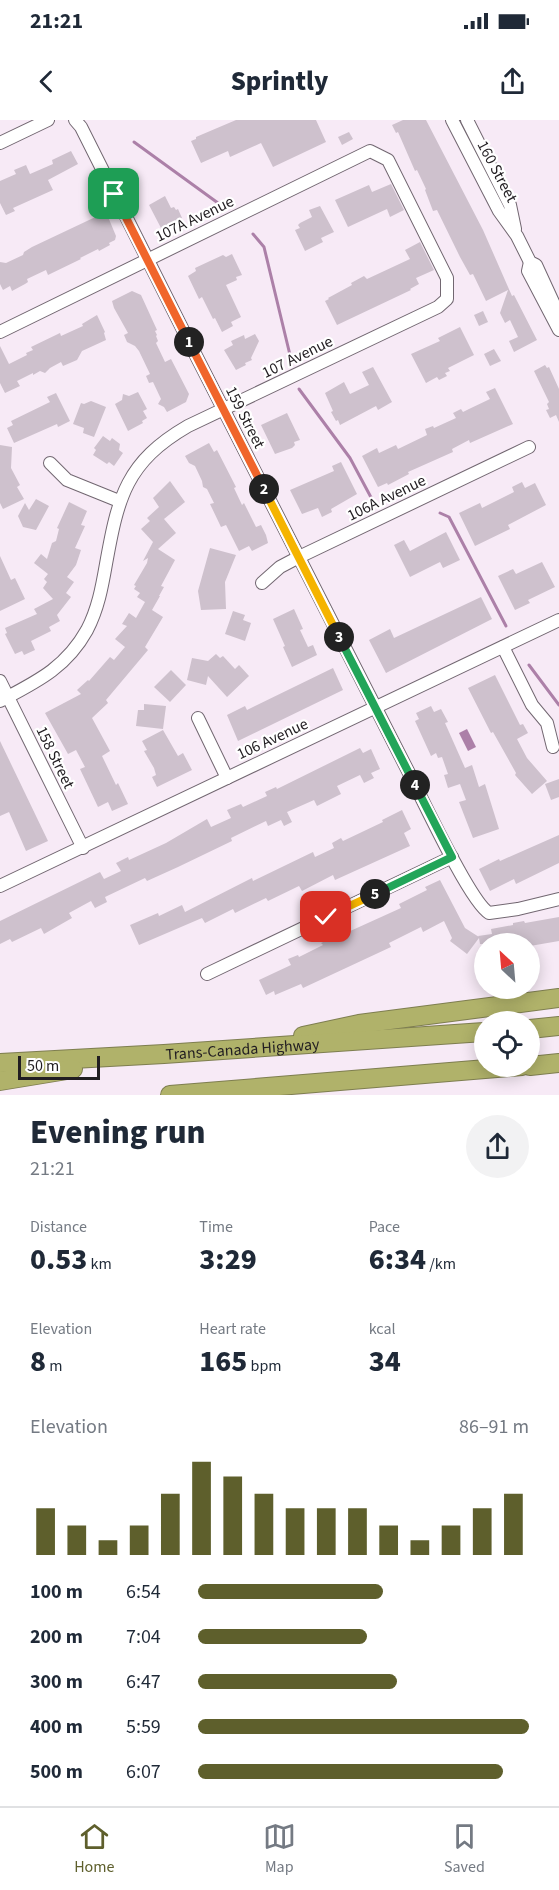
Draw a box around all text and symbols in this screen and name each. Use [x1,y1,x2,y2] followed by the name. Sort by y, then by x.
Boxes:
[30,5,83,37] text: 21:21
[231,62,328,101] text: Sprintly
[30,65,63,98] icon: back
[496,65,529,98] icon: share
[472,137,523,207] street label: 160 Street
[88,168,139,219] pin
[97,177,130,210] icon: arrive
[151,190,238,247] street label: 107A Avenue
[174,327,204,357] pin: 1
[258,330,337,384] street label: 107 Avenue
[185,331,193,353] text: 1
[220,383,270,453] street label: 159 Street
[343,469,430,526] street label: 106A Avenue
[249,474,279,504] pin: 2
[260,478,268,500] text: 2
[324,622,354,652] pin: 3
[335,626,343,648] text: 3
[233,713,312,765] street label: 106 Avenue
[30,722,80,793] street label: 158 Street
[400,770,430,800] pin: 4
[411,774,419,796] text: 4
[360,879,390,909] pin: 5
[371,883,379,905] text: 5
[300,891,351,942] pin
[309,900,342,933] icon: check
[474,933,540,999] north arrow
[474,933,540,1077] map controls
[474,1011,540,1077] button: locate
[165,1033,321,1066] street label: Trans-Canada Highway
[18,1053,100,1080] scale bar
[27,1055,59,1077] text: 50 m
[30,1109,206,1156] text: Evening run
[466,1115,529,1178] button: share
[30,1155,75,1183] text: 21:21
[30,1216,87,1238] text: Distance
[199,1216,233,1238] text: Time
[369,1216,400,1238] text: Pace
[30,1238,87,1281] text: 0.53
[199,1238,257,1281] text: 3:29
[369,1238,426,1281] text: 6:34
[87,1253,112,1275] text: km
[426,1253,456,1275] text: /km
[30,1318,92,1340] text: Elevation
[199,1318,266,1340] text: Heart rate
[369,1318,396,1340] text: kcal
[30,1340,46,1383] text: 8
[199,1340,247,1383] text: 165
[369,1340,401,1383] text: 34
[46,1355,63,1377] text: m
[247,1355,282,1377] text: bpm
[30,1413,108,1441] text: Elevation
[459,1413,529,1441] text: 86–91 m
[30,1578,83,1606] text: 100 m
[126,1578,161,1606] text: 6:54
[30,1623,83,1651] text: 200 m
[126,1623,161,1651] text: 7:04
[30,1668,83,1696] text: 300 m
[126,1668,161,1696] text: 6:47
[30,1713,83,1741] text: 400 m
[126,1713,161,1741] text: 5:59
[30,1758,83,1786] text: 500 m
[126,1758,161,1786] text: 6:07
[74,1820,114,1878] tab: Home
[263,1820,296,1878] tab: Map
[444,1820,485,1878] tab: Saved

